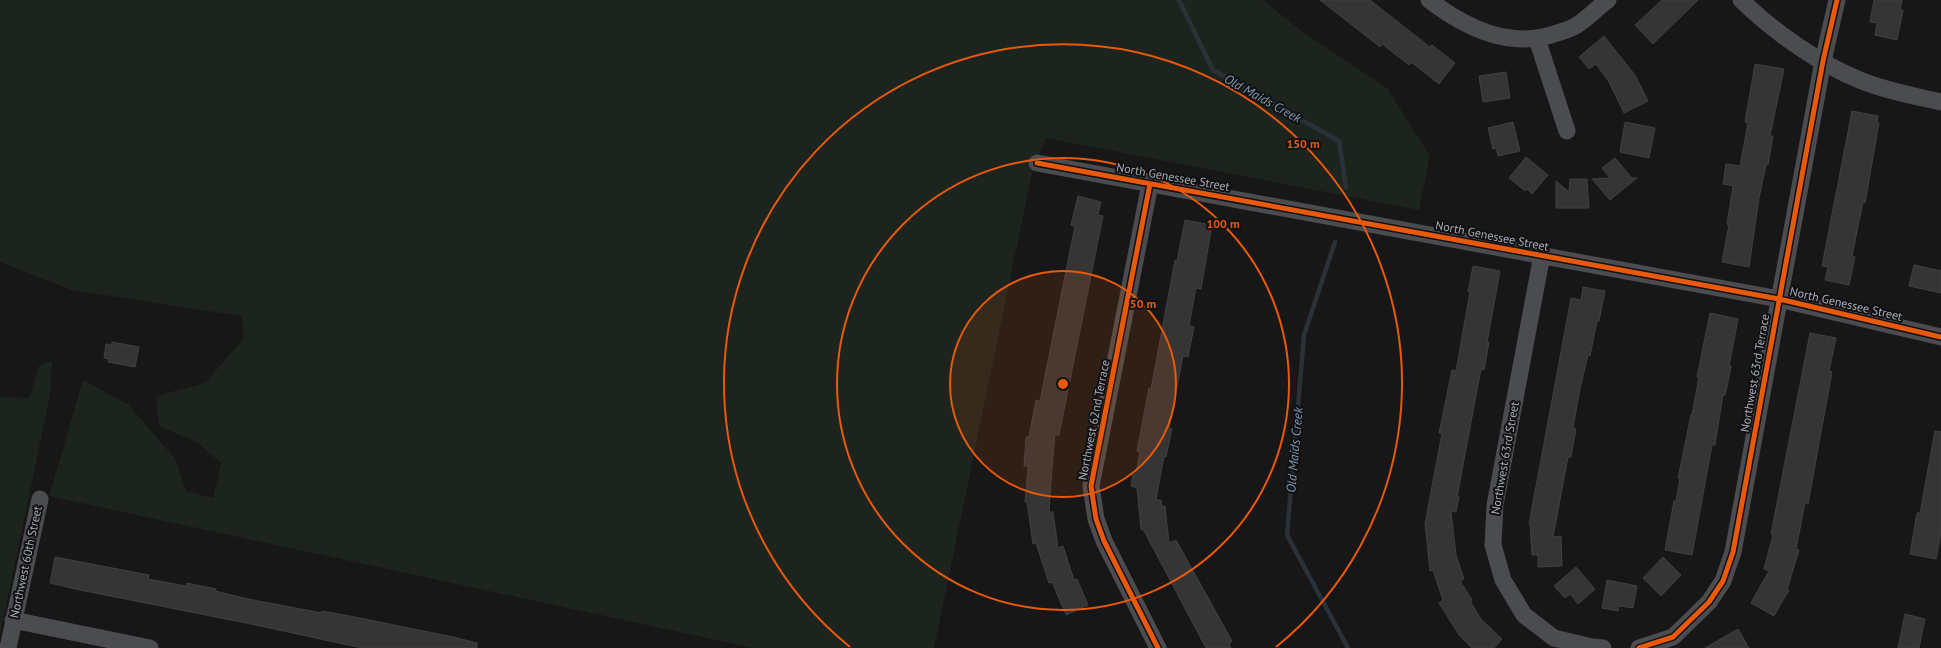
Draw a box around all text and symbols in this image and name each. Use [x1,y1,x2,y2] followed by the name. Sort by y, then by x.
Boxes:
[1221,70,1305,127] water label: Old Maids Creek
[1286,136,1320,151] text: 150 m
[1115,159,1231,194] street label: North Genessee Street
[1206,216,1240,231] text: 100 m
[1434,217,1550,254] street label: North Genessee Street
[1788,283,1904,324] street label: North Genessee Street
[1130,296,1156,311] text: 50 m
[1737,313,1772,433] street label: Northwest 63rd Terrace
[1074,359,1113,481] street label: Northwest 62nd Terrace
[1056,377,1070,391] centre of rings
[1487,400,1522,515] street label: Northwest 63rd Street
[1282,406,1307,493] water label: Old Maids Creek
[6,504,45,619] street label: Northwest 60th Street

